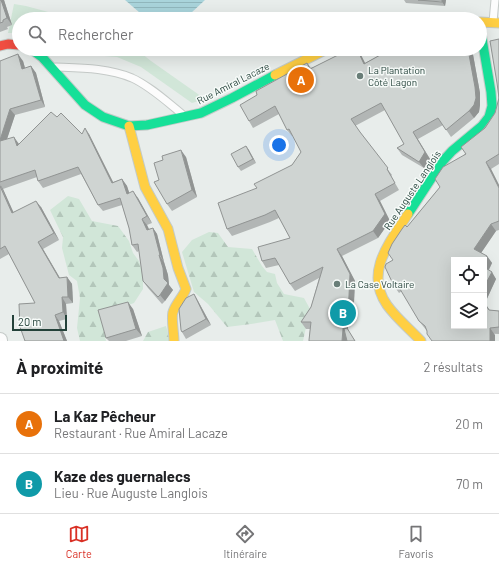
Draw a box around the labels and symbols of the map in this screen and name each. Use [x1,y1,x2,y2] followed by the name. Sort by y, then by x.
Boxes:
[195,60,271,106] street label: Rue Amiral Lacaze
[368,64,425,88] place label: La Plantation Côté Lagon
[288,65,314,95] pin: A
[355,71,365,81] marker: La Plantation Côté Lagon
[269,135,289,155] your location
[381,148,443,232] street label: Rue Auguste Langlois
[345,278,414,290] place label: La Case Voltaire
[332,279,342,289] marker: La Case Voltaire
[330,298,356,328] pin: B
[12,313,67,332] scale bar

